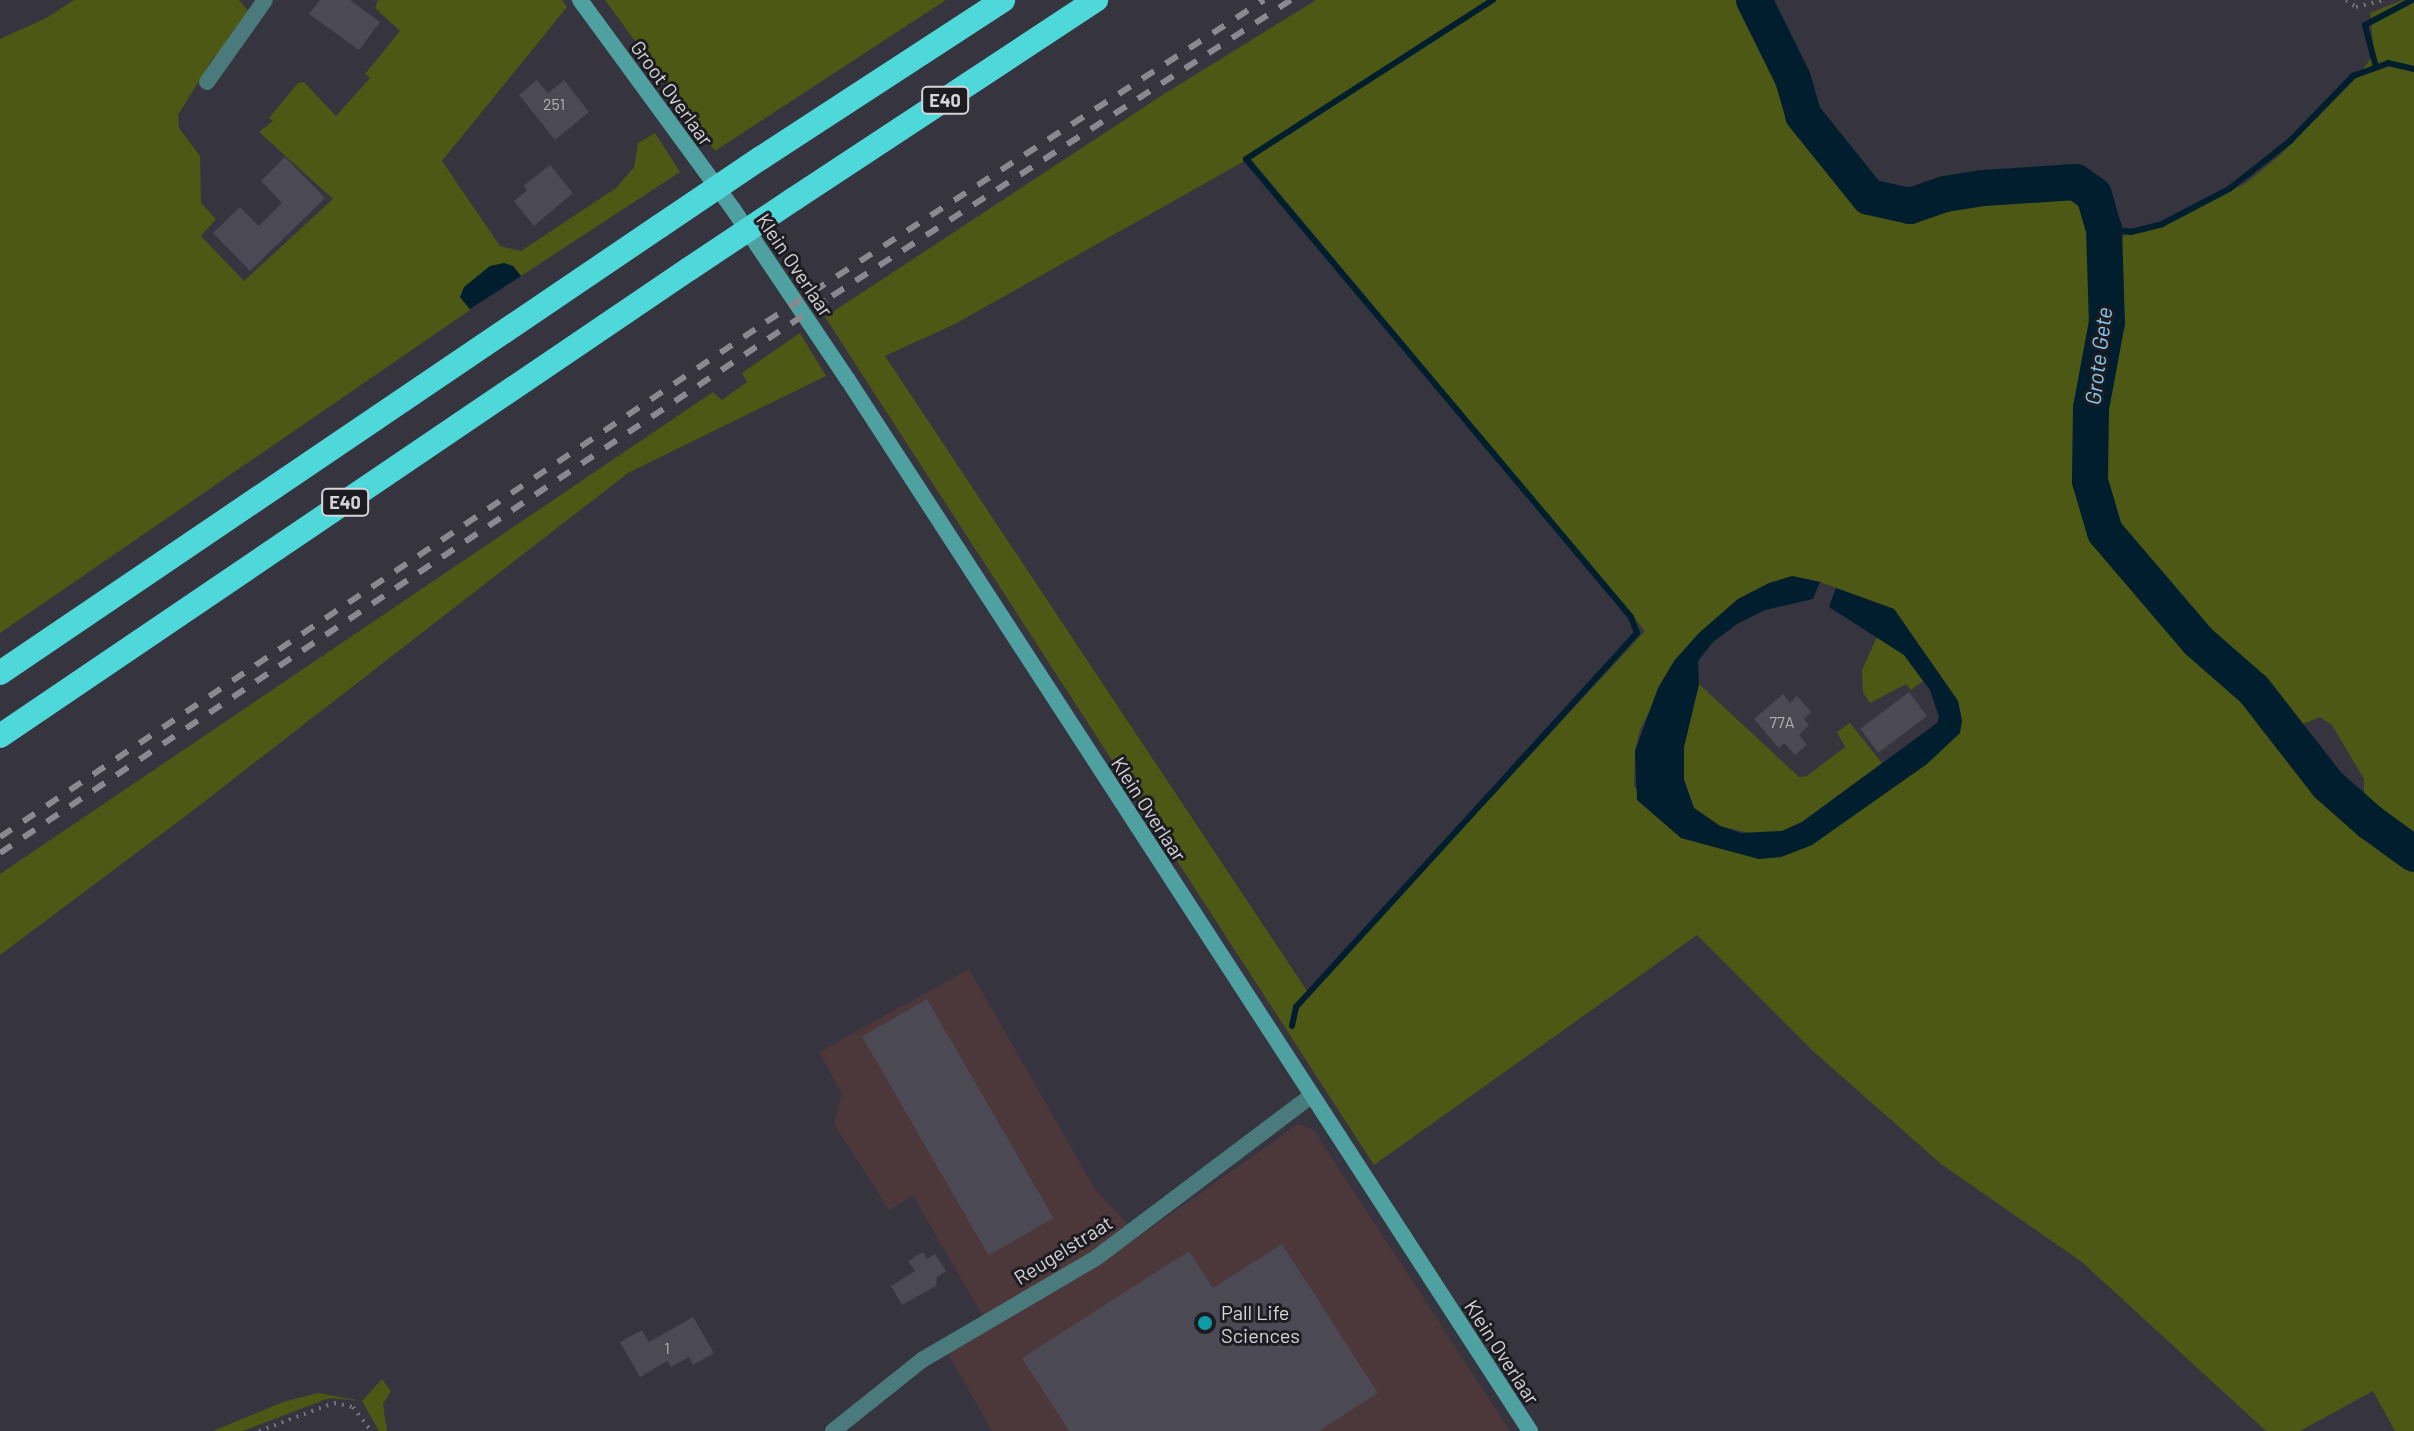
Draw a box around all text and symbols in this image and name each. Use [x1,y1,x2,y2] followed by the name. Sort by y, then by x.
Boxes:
[626,36,718,150] street label: Groot Overlaar
[921,86,969,114] road number: E40
[543,94,565,114] house number: 251
[752,209,838,321] street label: Klein Overlaar
[2079,306,2117,406] water label: Grote Gete
[321,488,369,516] road number: E40
[1770,712,1794,732] house number: 77A
[1106,752,1192,866] street label: Klein Overlaar
[1009,1210,1117,1290] street label: Reugelstraat
[1459,1295,1545,1409] street label: Klein Overlaar
[1221,1300,1300,1347] place label: Pall Life Sciences
[1196,1314,1214,1332] marker: Pall Life Sciences
[664,1338,670,1358] house number: 1

